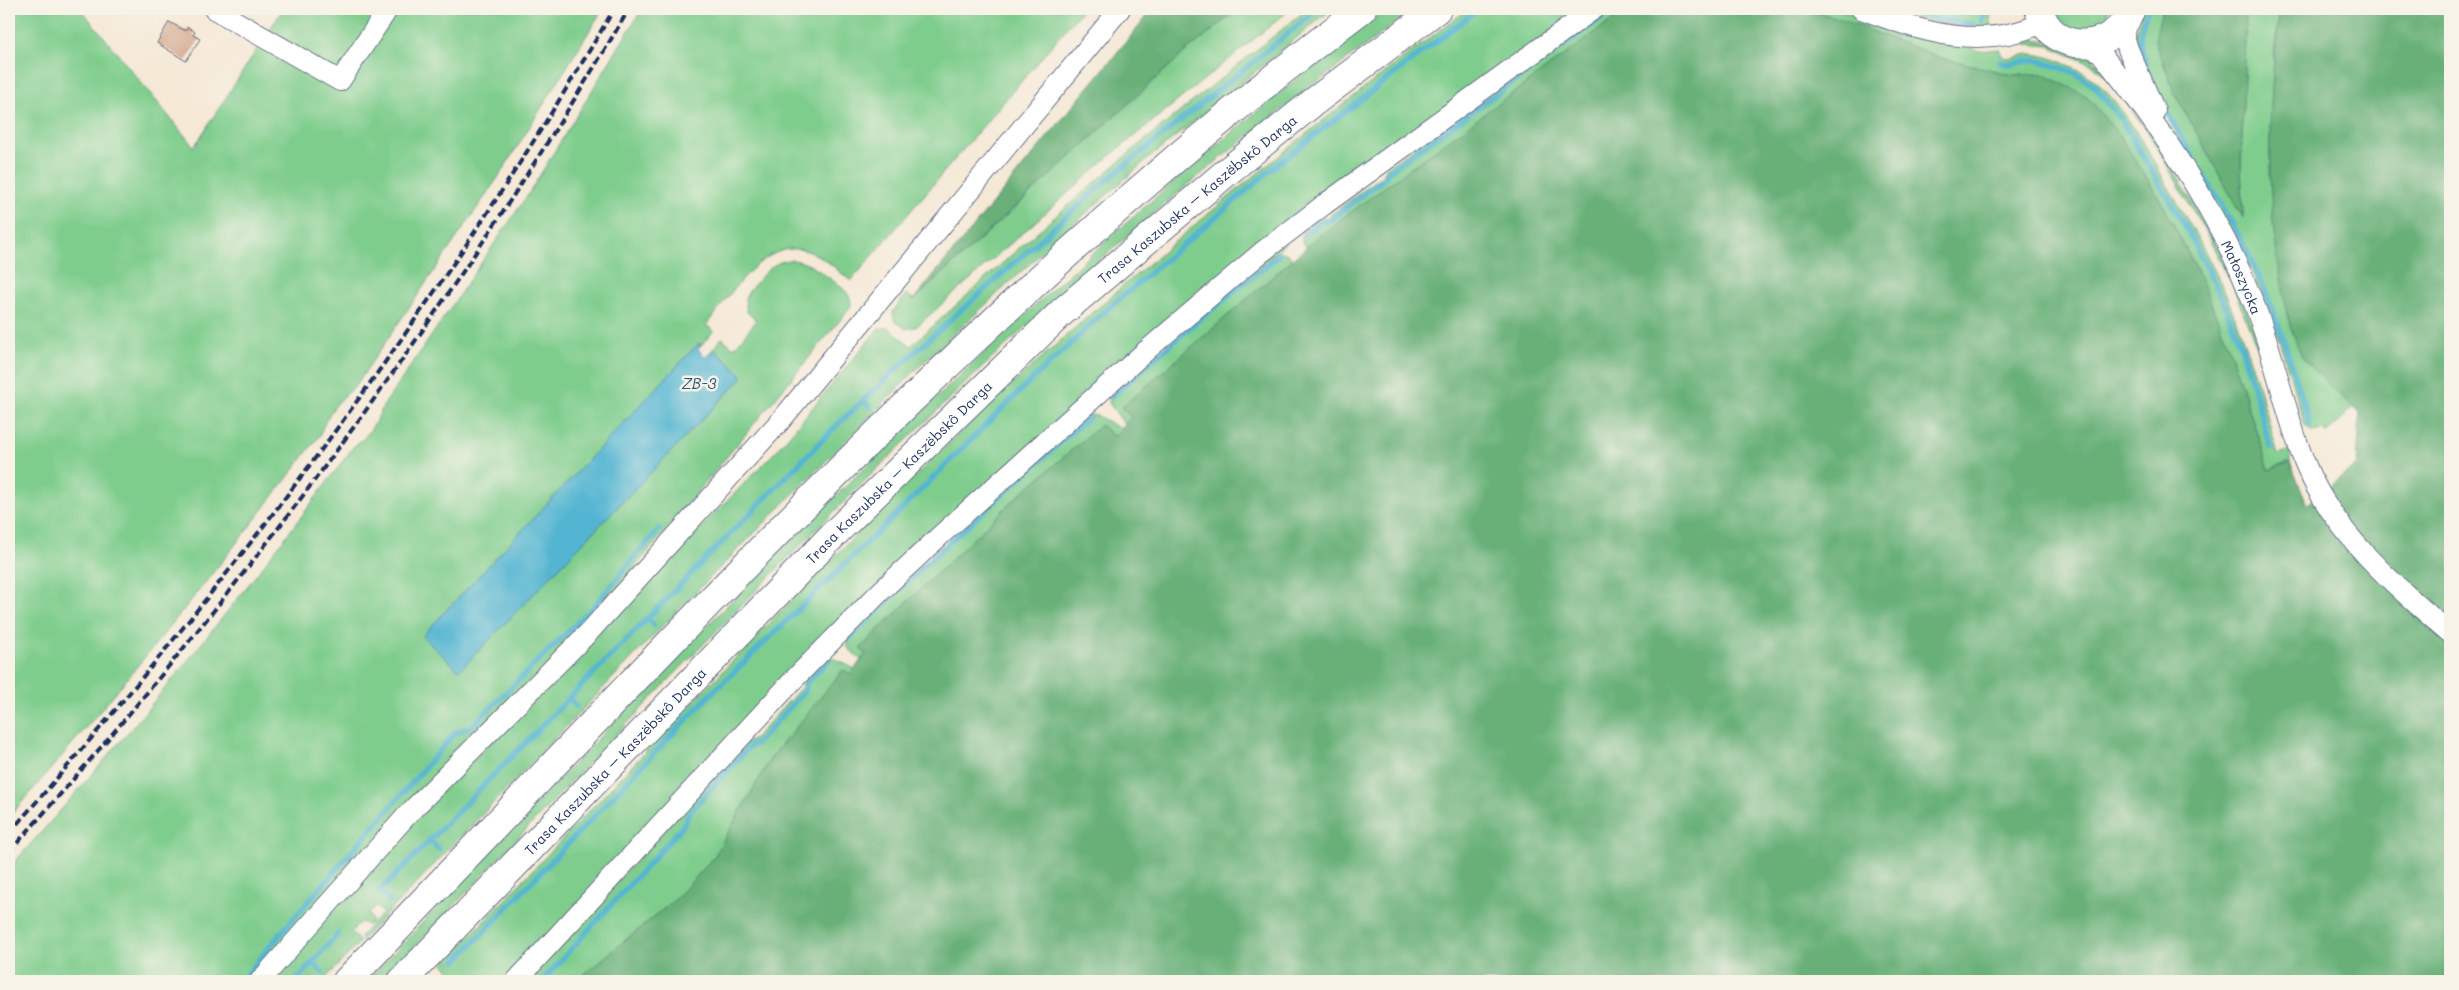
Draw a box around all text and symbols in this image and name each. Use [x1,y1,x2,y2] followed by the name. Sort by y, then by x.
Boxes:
[1093,110,1300,287] street label: Trasa Kaszubska – Kaszëbskô Darga
[2217,237,2267,317] street label: Małoszycka
[682,373,716,393] water label: ZB-3
[801,376,996,568] street label: Trasa Kaszubska – Kaszëbskô Darga
[520,663,710,859] street label: Trasa Kaszubska – Kaszëbskô Darga

